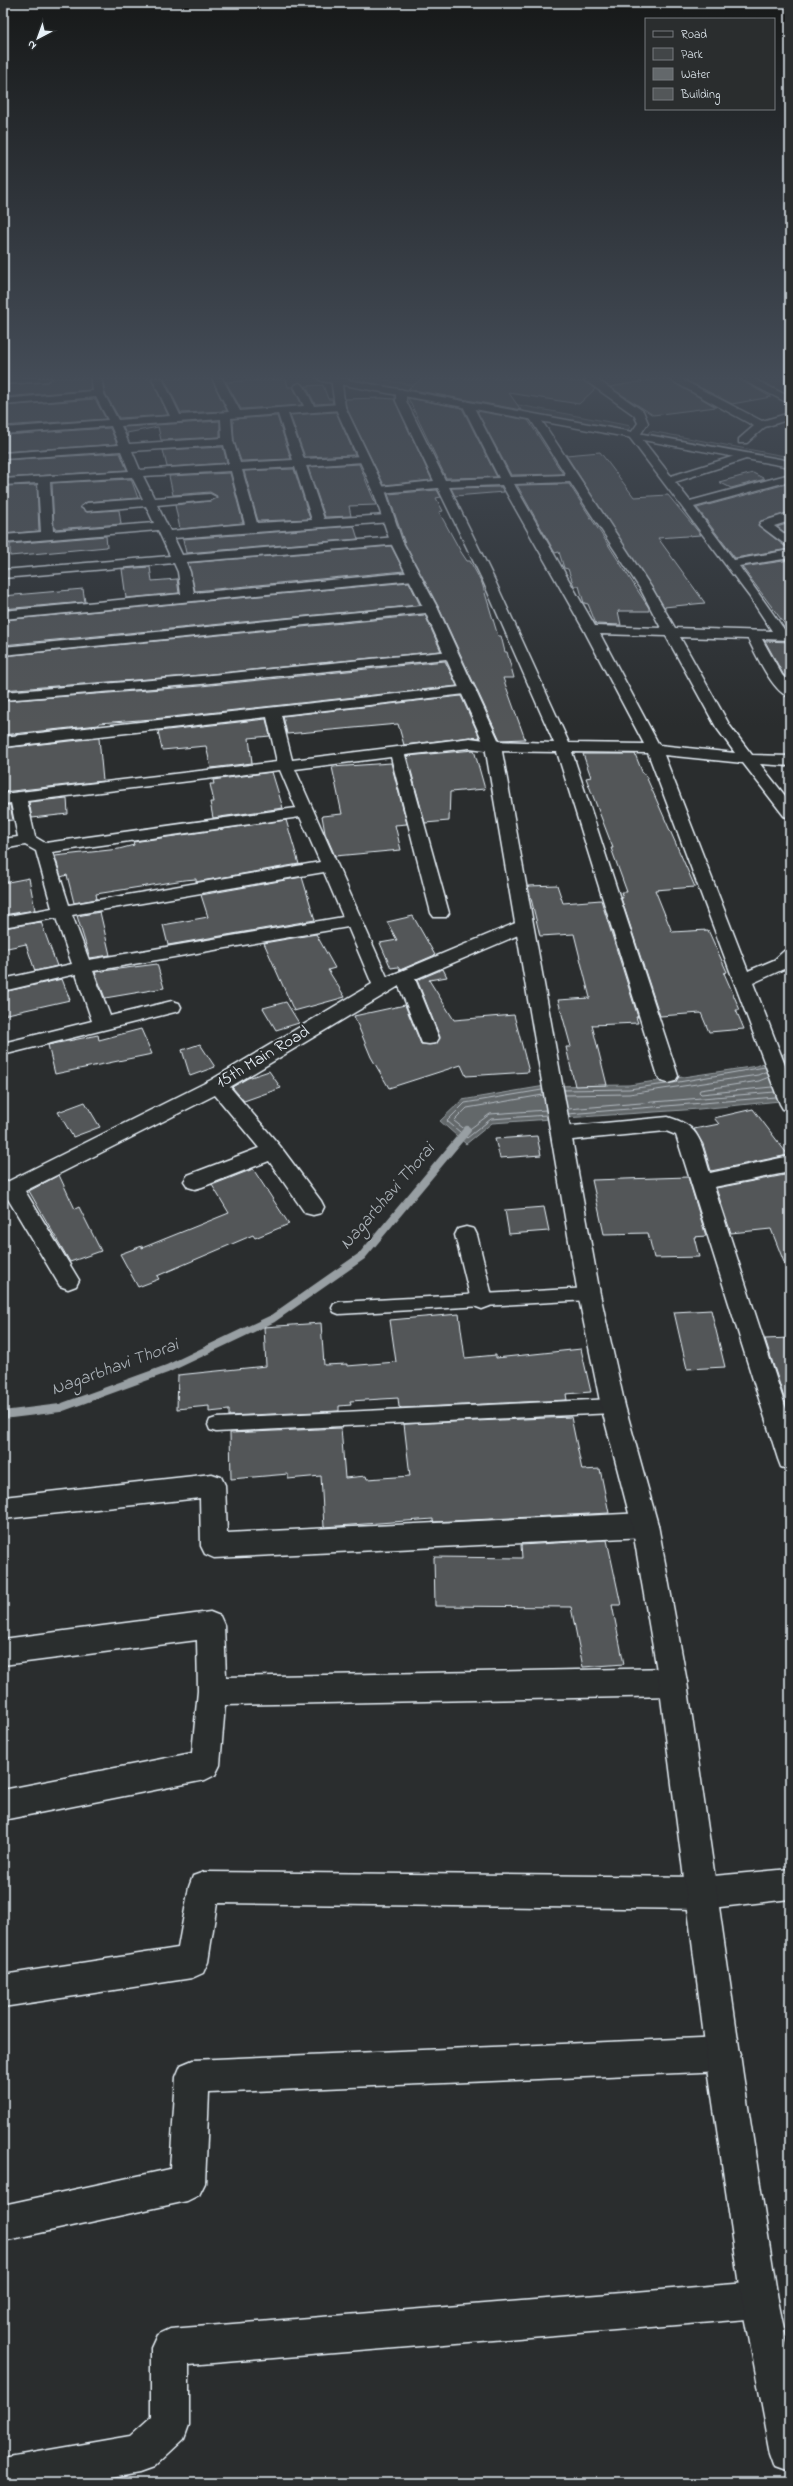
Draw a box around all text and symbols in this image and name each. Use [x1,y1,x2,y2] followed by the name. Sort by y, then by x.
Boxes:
[18,18,58,58] north arrow
[645,18,775,110] legend
[681,26,707,44] text: Road
[24,36,40,53] text: N
[681,46,703,64] text: Park
[681,66,710,84] text: Water
[680,86,720,105] text: Building
[211,1019,315,1095] street label: 15th Main Road
[334,1137,443,1256] water label: Nagarbhavi Thorai
[48,1332,184,1403] water label: Nagarbhavi Thorai

